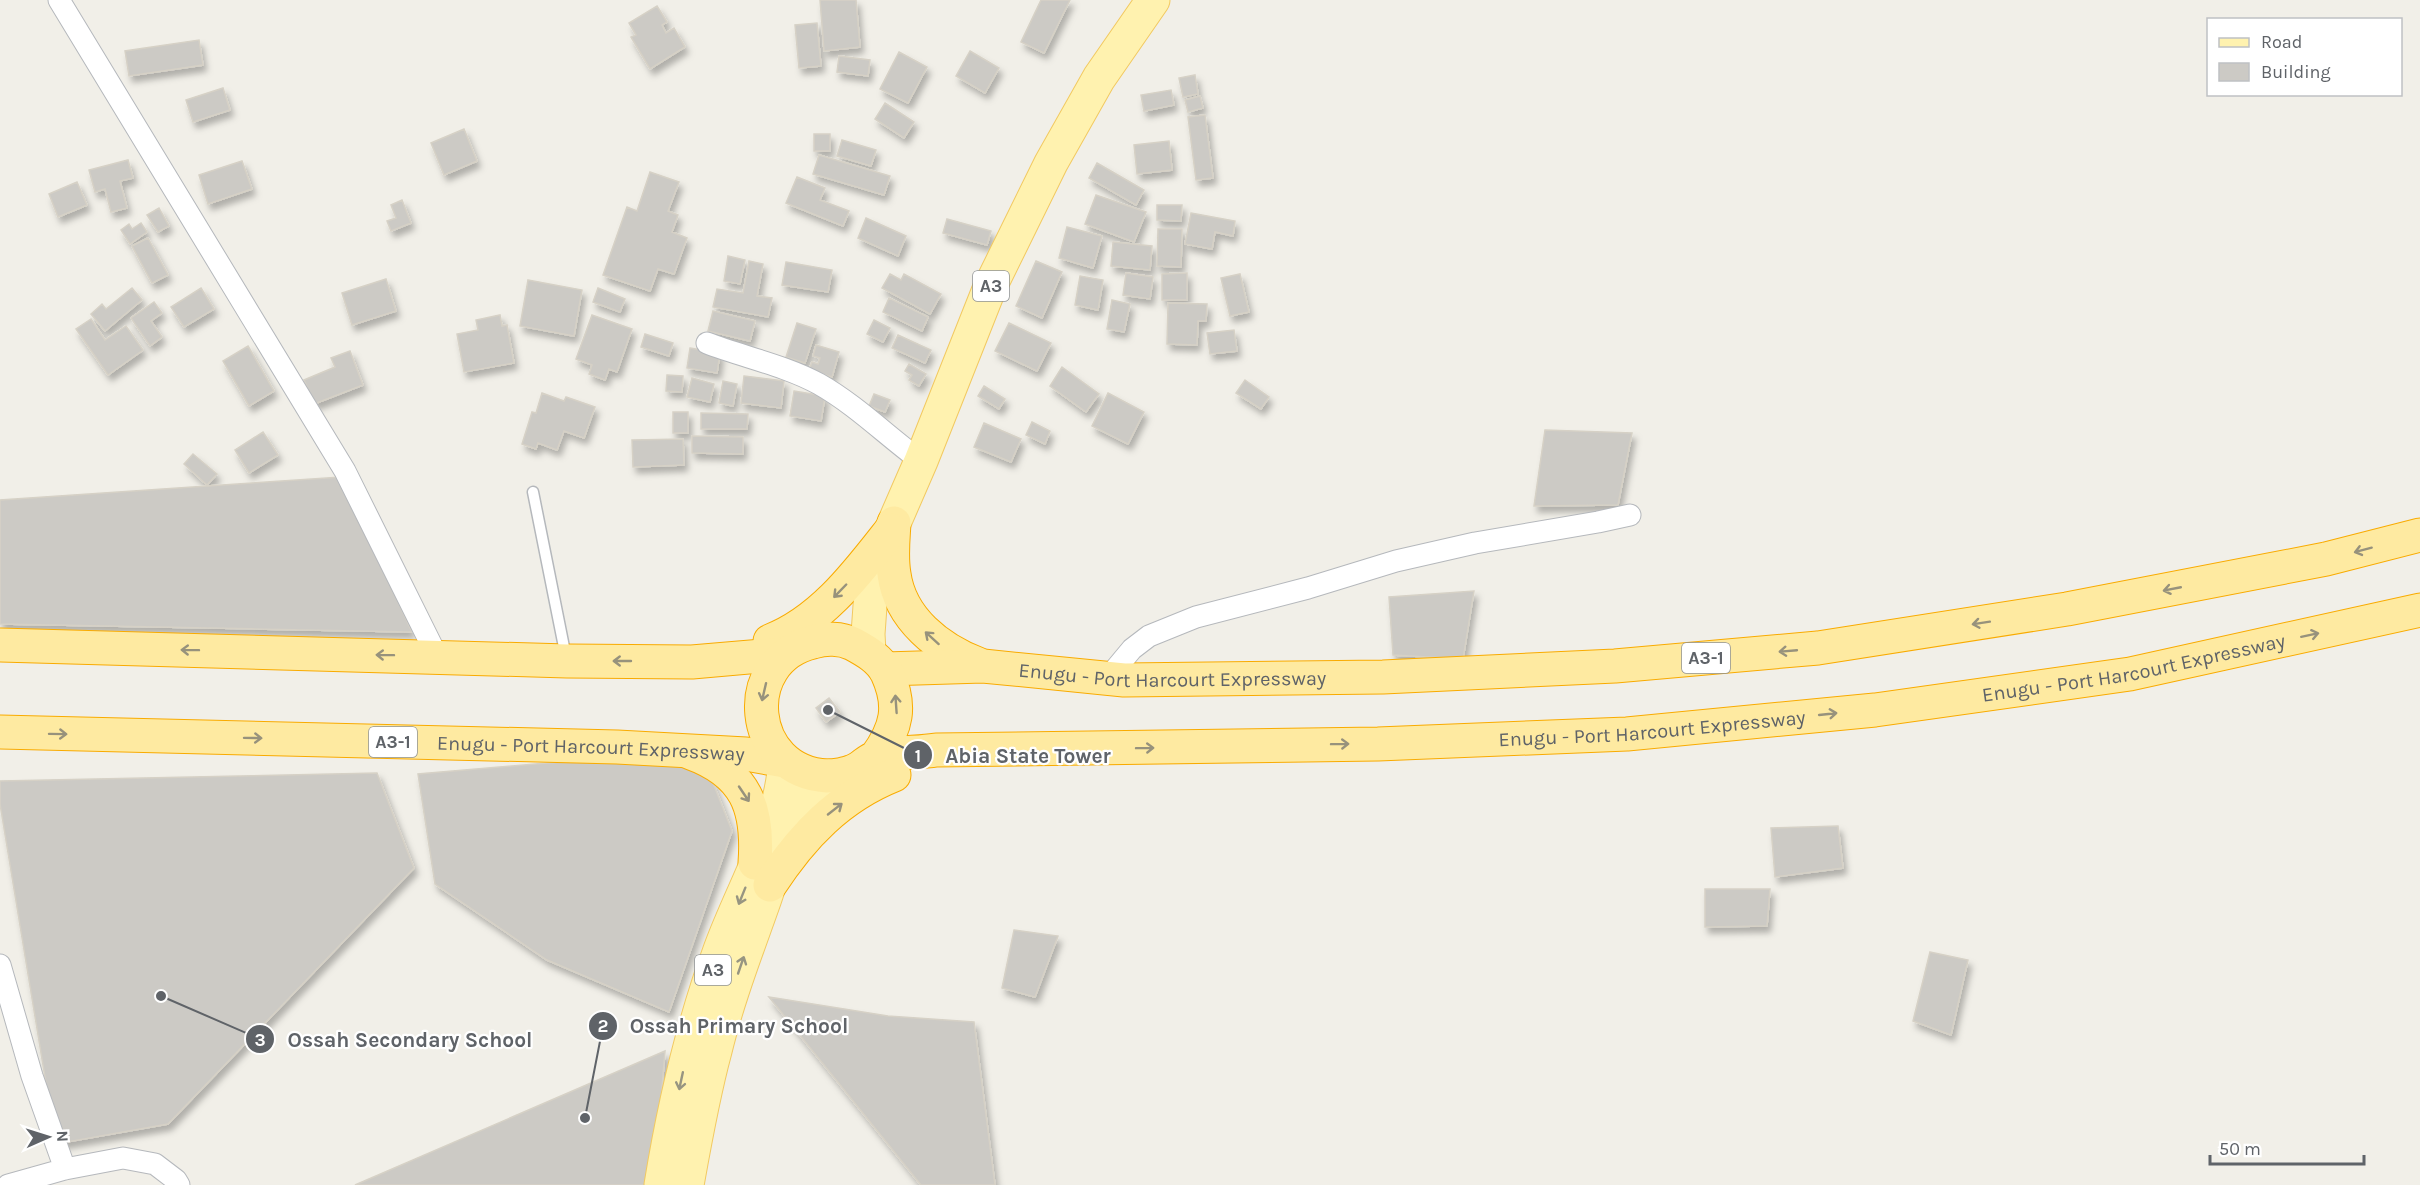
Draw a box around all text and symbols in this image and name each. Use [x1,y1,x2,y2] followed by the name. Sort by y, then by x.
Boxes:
[2207,18,2402,96] legend
[2261,31,2302,53] text: Road
[2261,61,2331,83] text: Building
[973,271,1009,301] road number: A3
[2354,544,2373,556] one-way arrow
[833,583,848,598] one-way arrow
[2163,584,2183,595] one-way arrow
[1971,618,1991,629] one-way arrow
[2301,628,2320,640] one-way arrow
[1980,629,2287,706] street label: Enugu - Port Harcourt Expressway
[925,631,940,645] one-way arrow
[1682,643,1730,673] road number: A3-1
[181,644,201,656] one-way arrow
[1778,646,1798,657] one-way arrow
[376,649,396,661] one-way arrow
[612,655,632,667] one-way arrow
[1018,658,1326,692] street label: Enugu - Port Harcourt Expressway
[758,682,769,702] one-way arrow
[890,694,901,714] one-way arrow
[1498,705,1807,751] street label: Enugu - Port Harcourt Expressway
[1818,708,1838,719] one-way arrow
[369,727,417,757] road number: A3-1
[48,728,68,740] one-way arrow
[437,731,745,765] street label: Enugu - Port Harcourt Expressway
[243,733,263,744] one-way arrow
[903,736,1122,775] callout: Abia State Tower
[1330,739,1350,750] one-way arrow
[1135,742,1155,753] one-way arrow
[945,744,1112,768] text: Abia State Tower
[915,745,921,767] text: 1
[737,786,750,803] one-way arrow
[827,803,843,816] one-way arrow
[736,886,747,905] one-way arrow
[695,955,731,985] road number: A3
[737,956,748,975] one-way arrow
[588,1006,860,1045] callout: Ossah Primary School
[630,1014,848,1038] text: Ossah Primary School
[598,1015,608,1037] text: 2
[245,1020,544,1059] callout: Ossah Secondary School
[288,1028,532,1052] text: Ossah Secondary School
[254,1029,266,1051] text: 3
[675,1070,686,1090] one-way arrow
[18,1107,78,1167] north arrow
[2210,1128,2364,1166] scale bar
[53,1130,72,1142] text: N
[2219,1138,2261,1160] text: 50 m

